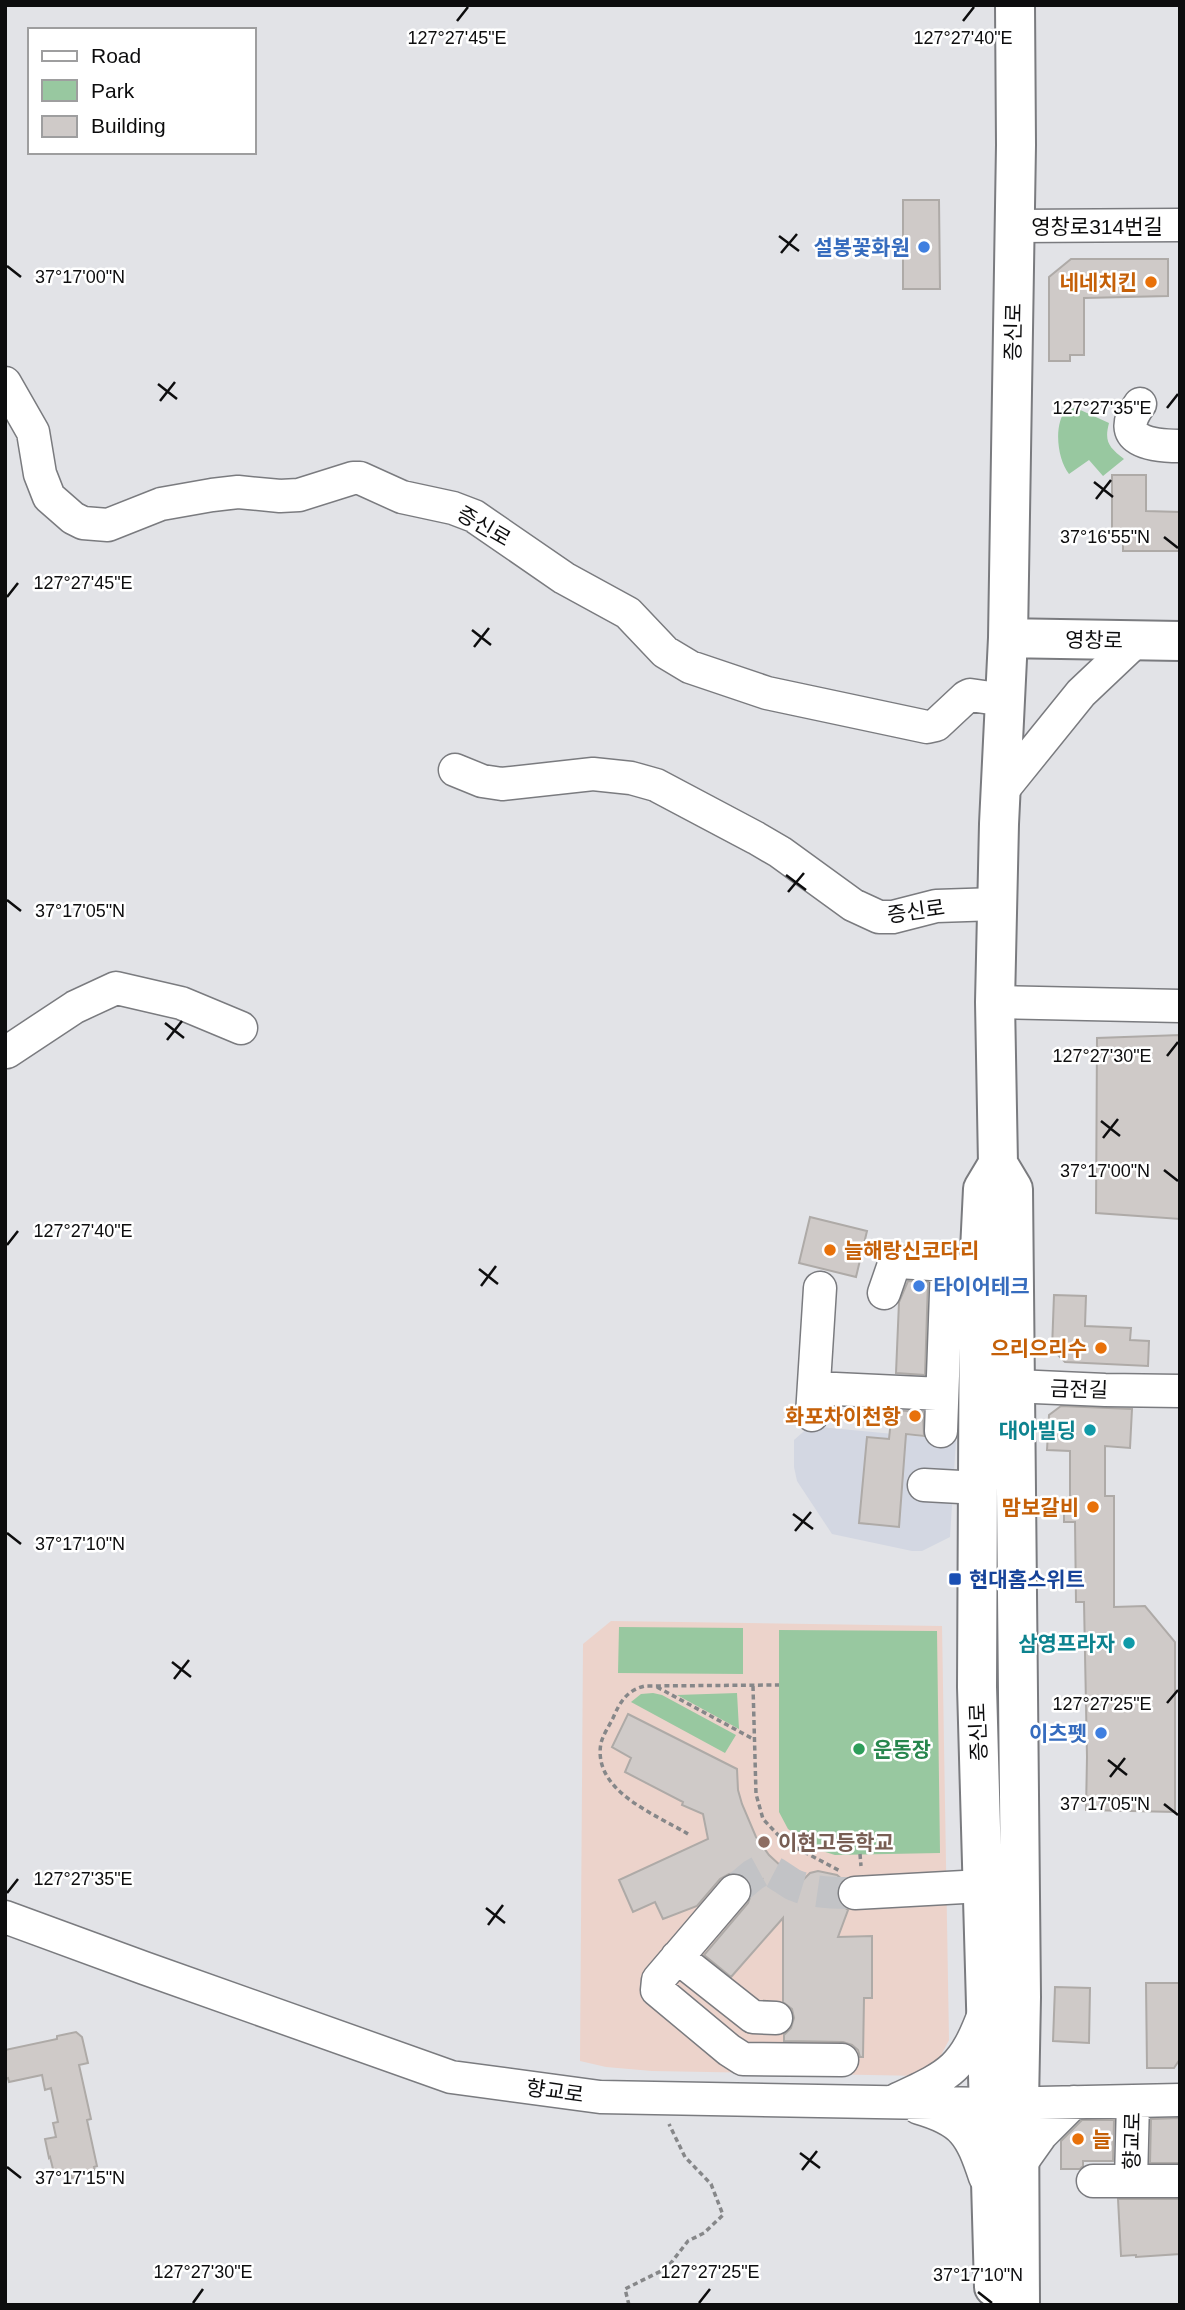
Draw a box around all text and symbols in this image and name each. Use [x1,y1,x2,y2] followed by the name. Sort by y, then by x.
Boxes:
[28,28,256,154] legend
[407,28,507,48] text: 127°27'45"E
[913,28,1013,48] text: 127°27'40"E
[91,44,141,67] text: Road
[91,79,135,102] text: Park
[91,114,166,137] text: Building
[1031,215,1163,238] street label: 영창로314번길
[813,236,910,259] place label: 설봉꽃화원
[916,239,932,255] marker: 설봉꽃화원
[35,267,125,287] text: 37°17'00"N
[1060,271,1137,294] place label: 네네치킨
[1143,274,1159,290] marker: 네네치킨
[1001,303,1025,361] street label: 증신로
[1052,398,1152,418] text: 127°27'35"E
[453,502,515,550] street label: 증신로
[1060,527,1150,547] text: 37°16'55"N
[33,573,133,593] text: 127°27'45"E
[1065,628,1123,652] street label: 영창로
[886,896,946,926] street label: 증신로
[35,901,125,921] text: 37°17'05"N
[1052,1046,1152,1066] text: 127°27'30"E
[1060,1161,1150,1181] text: 37°17'00"N
[33,1221,133,1241] text: 127°27'40"E
[844,1239,979,1262] place label: 늘해랑신코다리
[822,1242,838,1258] marker: 늘해랑신코다리
[933,1275,1030,1298] place label: 타이어테크
[911,1278,927,1294] marker: 타이어테크
[990,1337,1087,1360] place label: 으리으리수
[1093,1340,1109,1356] marker: 으리으리수
[1050,1376,1108,1402] street label: 금전길
[785,1405,901,1428] place label: 화포차이천항
[907,1408,923,1424] marker: 화포차이천항
[999,1419,1076,1442] place label: 대아빌딩
[1082,1422,1098,1438] marker: 대아빌딩
[1002,1496,1079,1519] place label: 맘보갈비
[1085,1499,1101,1515] marker: 맘보갈비
[35,1534,125,1554] text: 37°17'10"N
[969,1568,1085,1591] place label: 현대홈스위트
[947,1571,963,1587] marker: 현대홈스위트
[1018,1632,1115,1655] place label: 삼영프라자
[1121,1635,1137,1651] marker: 삼영프라자
[1052,1694,1152,1714] text: 127°27'25"E
[965,1703,991,1761] street label: 증신로
[1029,1722,1087,1745] place label: 이츠펫
[1093,1725,1109,1741] marker: 이츠펫
[873,1738,931,1761] place label: 운동장
[851,1741,867,1757] marker: 운동장
[1060,1794,1150,1814] text: 37°17'05"N
[778,1831,894,1854] place label: 이현고등학교
[756,1834,772,1850] marker: 이현고등학교
[33,1869,133,1889] text: 127°27'35"E
[525,2076,585,2106] street label: 향교로
[1120,2112,1144,2170] street label: 향교로
[1092,2128,1111,2151] place label: 늘
[1070,2131,1086,2147] marker: 늘
[35,2168,125,2188] text: 37°17'15"N
[153,2262,253,2282] text: 127°27'30"E
[660,2262,760,2282] text: 127°27'25"E
[933,2265,1023,2285] text: 37°17'10"N

